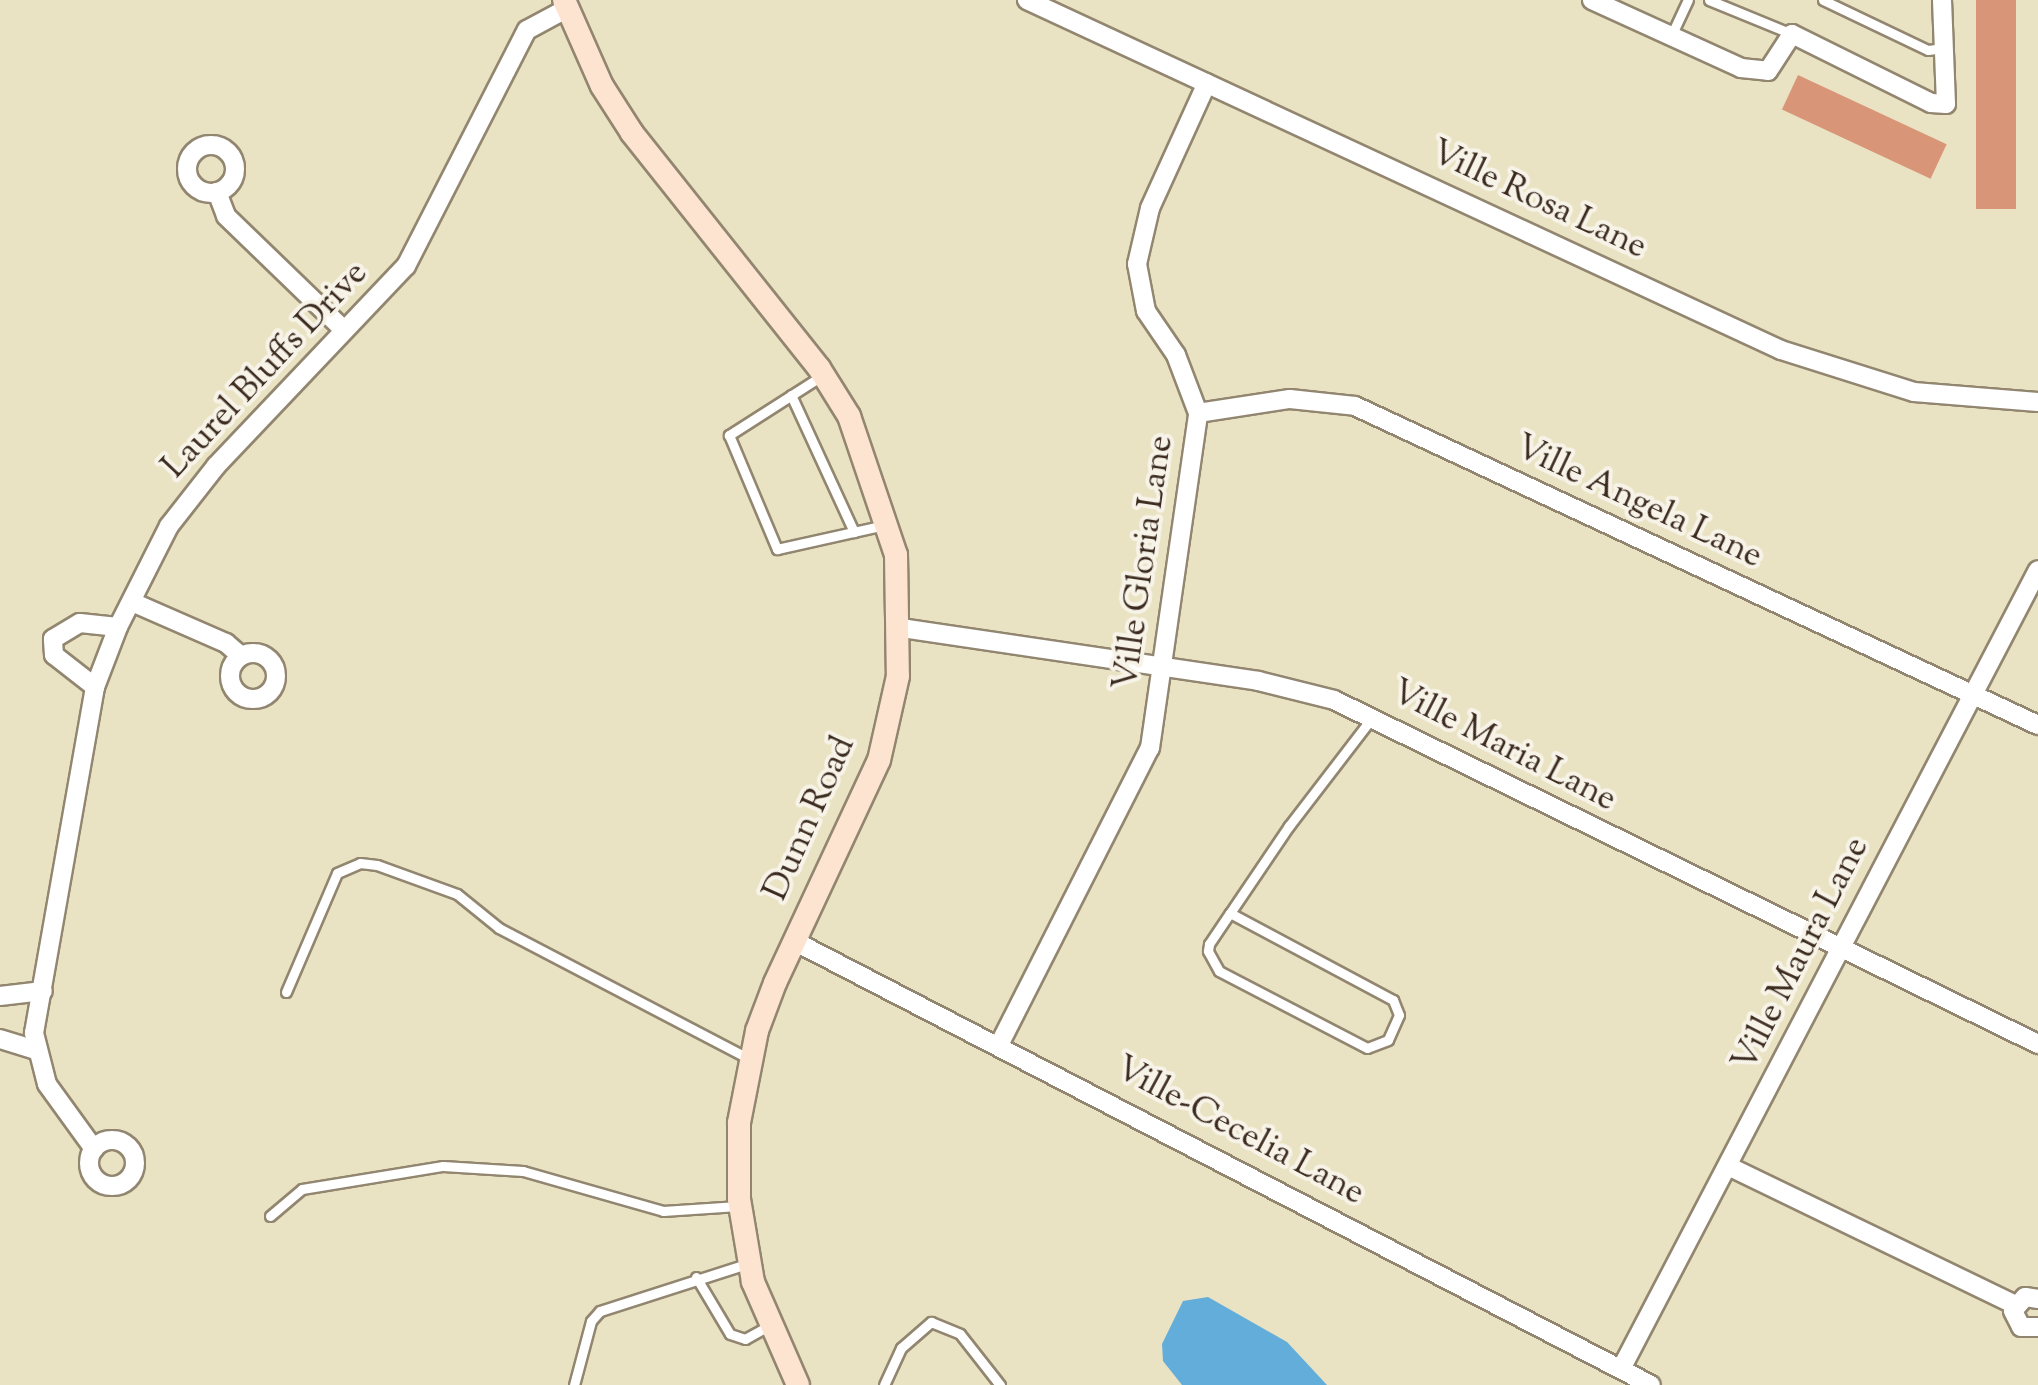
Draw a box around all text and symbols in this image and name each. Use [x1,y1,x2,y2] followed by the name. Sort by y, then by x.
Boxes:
[1423,133,1653,269] street label: Ville Rosa Lane
[155,254,377,488] street label: Laurel Bluffs Drive
[1508,427,1768,579] street label: Ville Angela Lane
[1106,433,1184,693] street label: Ville Gloria Lane
[1383,672,1623,822] street label: Ville Maria Lane
[756,730,866,908] street label: Dunn Road
[1725,831,1879,1079] street label: Ville Maura Lane
[1107,1049,1371,1215] street label: Ville-Cecelia Lane

